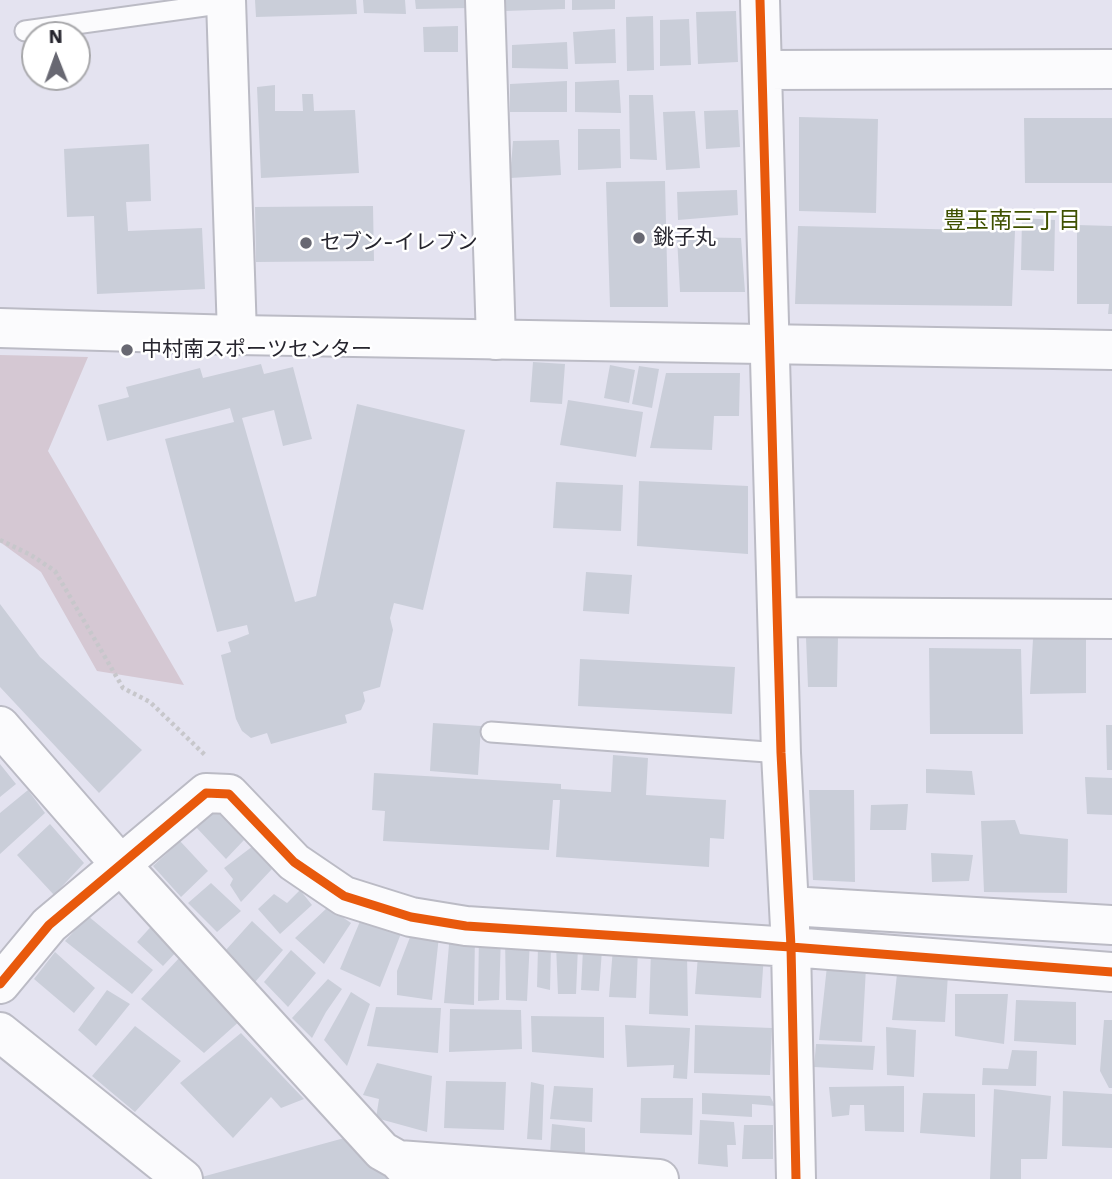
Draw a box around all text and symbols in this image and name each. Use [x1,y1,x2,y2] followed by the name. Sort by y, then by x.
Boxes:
[21,21,91,91] north arrow
[48,25,63,48] text: N
[943,207,1081,235] district label: 豊玉南三丁目
[653,225,716,251] place label: 銚子丸
[320,230,478,256] place label: セブン-イレブン
[631,230,647,246] marker: 銚子丸
[298,235,314,251] marker: セブン-イレブン
[141,337,372,363] place label: 中村南スポーツセンター
[119,342,135,358] marker: 中村南スポーツセンター

